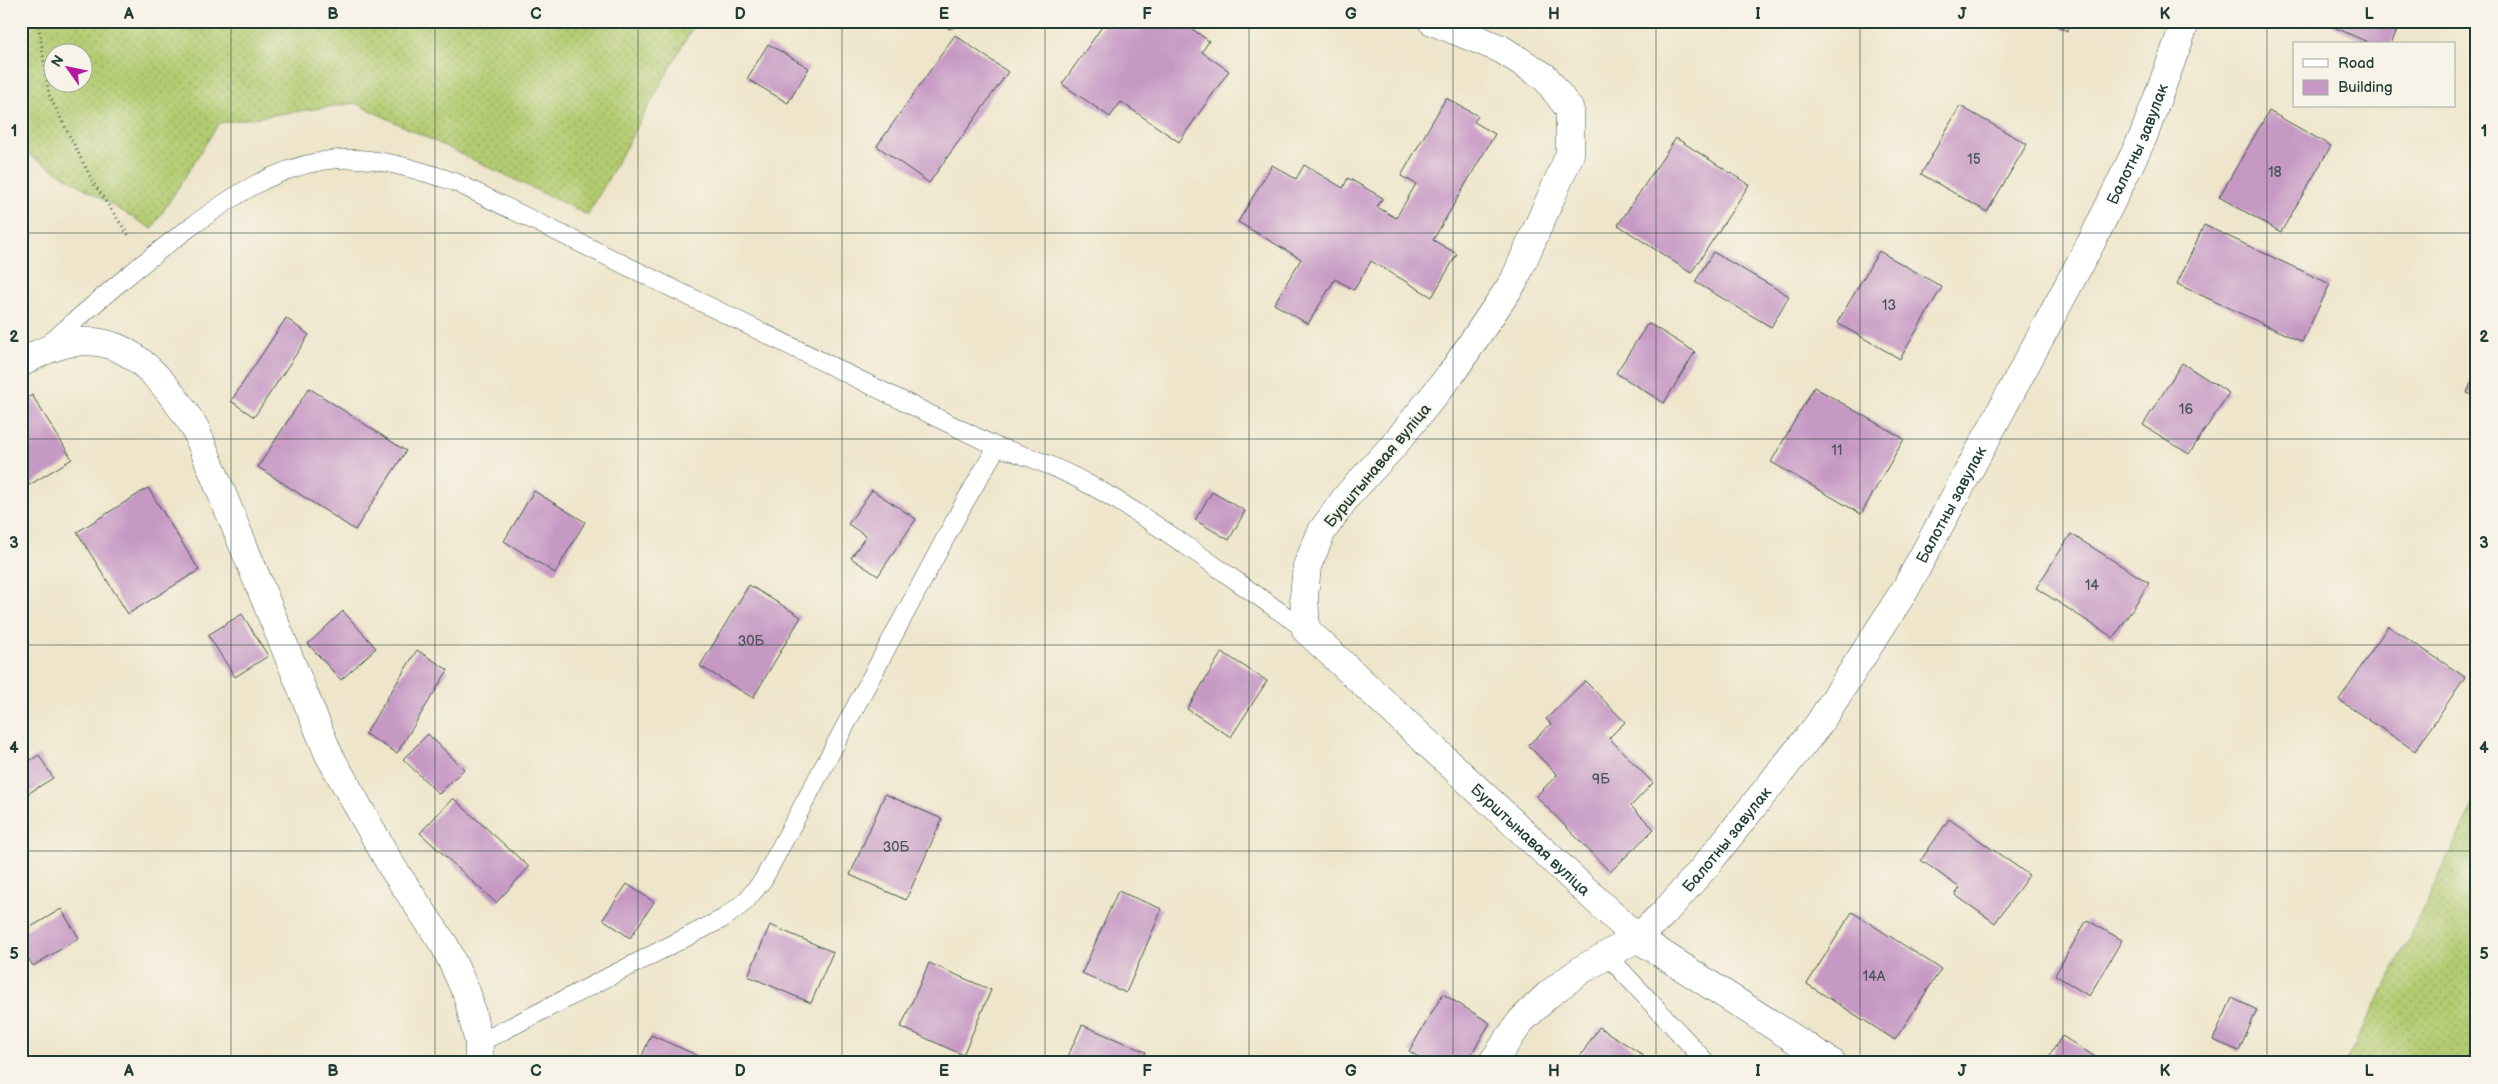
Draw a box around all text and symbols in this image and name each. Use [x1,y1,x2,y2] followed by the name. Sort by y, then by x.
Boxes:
[123,5,134,24] text: A
[327,5,339,24] text: B
[530,5,542,24] text: C
[734,5,746,24] text: D
[939,5,949,24] text: E
[1142,5,1152,24] text: F
[1345,5,1357,24] text: G
[1548,5,1560,24] text: H
[1755,5,1761,24] text: I
[1958,5,1967,24] text: J
[2160,5,2171,24] text: K
[2364,5,2374,24] text: L
[42,42,92,92] north arrow
[2293,42,2456,108] legend
[48,52,68,70] text: N
[2338,54,2374,73] text: Road
[2338,78,2393,97] text: Building
[2103,81,2173,208] street label: Балотны завулак
[11,122,17,141] text: 1
[2481,122,2487,141] text: 1
[1967,151,1981,168] house number: 15
[2268,164,2282,181] house number: 18
[1882,297,1896,314] house number: 13
[9,328,19,347] text: 2
[2479,328,2489,347] text: 2
[1321,400,1436,532] street label: Бурштынавая вуліца
[2179,401,2193,418] house number: 16
[1832,442,1842,459] house number: 11
[1913,443,1991,567] street label: Балотны завулак
[9,534,19,553] text: 3
[2479,534,2489,553] text: 3
[2085,577,2099,594] house number: 14
[738,633,765,650] house number: 30Б
[9,739,19,758] text: 4
[2479,739,2489,758] text: 4
[1592,771,1610,788] house number: 9Б
[1466,780,1594,901] street label: Бурштынавая вуліца
[1679,783,1776,897] street label: Балотны завулак
[883,839,910,856] house number: 30Б
[9,945,19,964] text: 5
[2479,945,2489,964] text: 5
[1863,968,1886,985] house number: 14А
[123,1062,134,1081] text: A
[327,1062,339,1081] text: B
[530,1062,542,1081] text: C
[734,1062,746,1081] text: D
[939,1062,949,1081] text: E
[1142,1062,1152,1081] text: F
[1345,1062,1357,1081] text: G
[1548,1062,1560,1081] text: H
[1755,1062,1761,1081] text: I
[1958,1062,1967,1081] text: J
[2160,1062,2171,1081] text: K
[2364,1062,2374,1081] text: L

